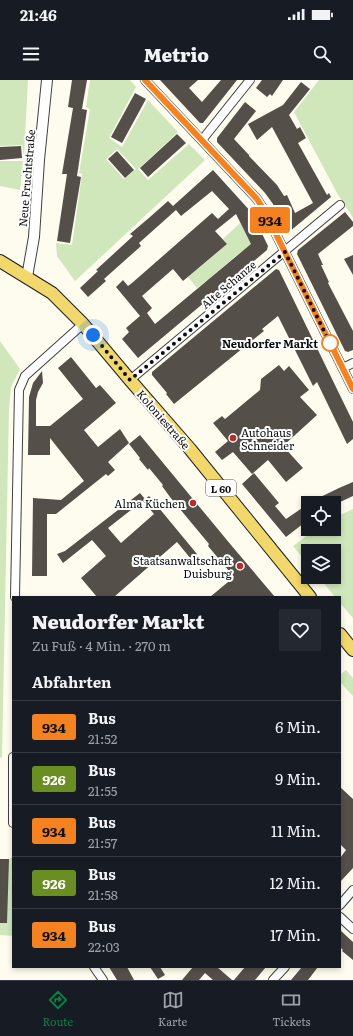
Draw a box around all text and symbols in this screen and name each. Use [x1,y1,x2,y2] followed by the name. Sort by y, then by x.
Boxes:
[20,3,57,26] text: 21:46
[144,41,209,68] text: Metrio
[20,43,42,65] icon: menu
[311,43,333,65] icon: search
[14,128,38,227] street label: Neue Fruchtstraße
[247,207,293,233] line badge: 934
[258,210,282,230] text: 934
[197,256,259,312] street label: Alte Schanze
[83,325,103,345] your location
[321,334,339,352] marker: Neudorfer Markt
[222,335,318,351] place label: Neudorfer Markt
[134,386,195,452] street label: Koloniestraße
[241,424,295,453] place label: Autohaus Schneider
[228,433,238,443] marker: Autohaus Schneider
[206,480,236,496] road number: L 60
[114,495,185,511] place label: Alma Küchen
[301,496,341,584] map controls
[301,496,341,536] button: locate
[188,498,198,508] marker: Alma Küchen
[301,544,341,584] button: layers
[133,552,233,581] place label: Staatsanwaltschaft Duisburg
[235,561,245,571] marker: Staatsanwaltschaft Duisburg
[32,607,204,635] text: Neudorfer Markt
[279,609,321,651] button: heart
[32,636,171,655] text: Zu Fuß · 4 Min. · 270 m
[32,670,111,693] text: Abfahrten
[88,706,116,729] text: Bus
[275,715,321,738] text: 6 Min.
[42,717,66,737] text: 934
[88,729,117,748] text: 21:52
[88,758,116,781] text: Bus
[275,767,321,790] text: 9 Min.
[42,769,66,789] text: 926
[88,781,117,800] text: 21:55
[88,810,116,833] text: Bus
[271,819,321,842] text: 11 Min.
[42,821,66,841] text: 934
[88,833,117,852] text: 21:57
[88,862,116,885] text: Bus
[269,871,321,894] text: 12 Min.
[42,873,66,893] text: 926
[88,885,118,904] text: 21:58
[88,914,116,937] text: Bus
[270,923,321,946] text: 17 Min.
[42,925,66,945] text: 934
[88,937,120,956] text: 22:03
[42,989,73,1029] tab: Route
[158,989,187,1029] tab: Karte
[272,989,311,1029] tab: Tickets

